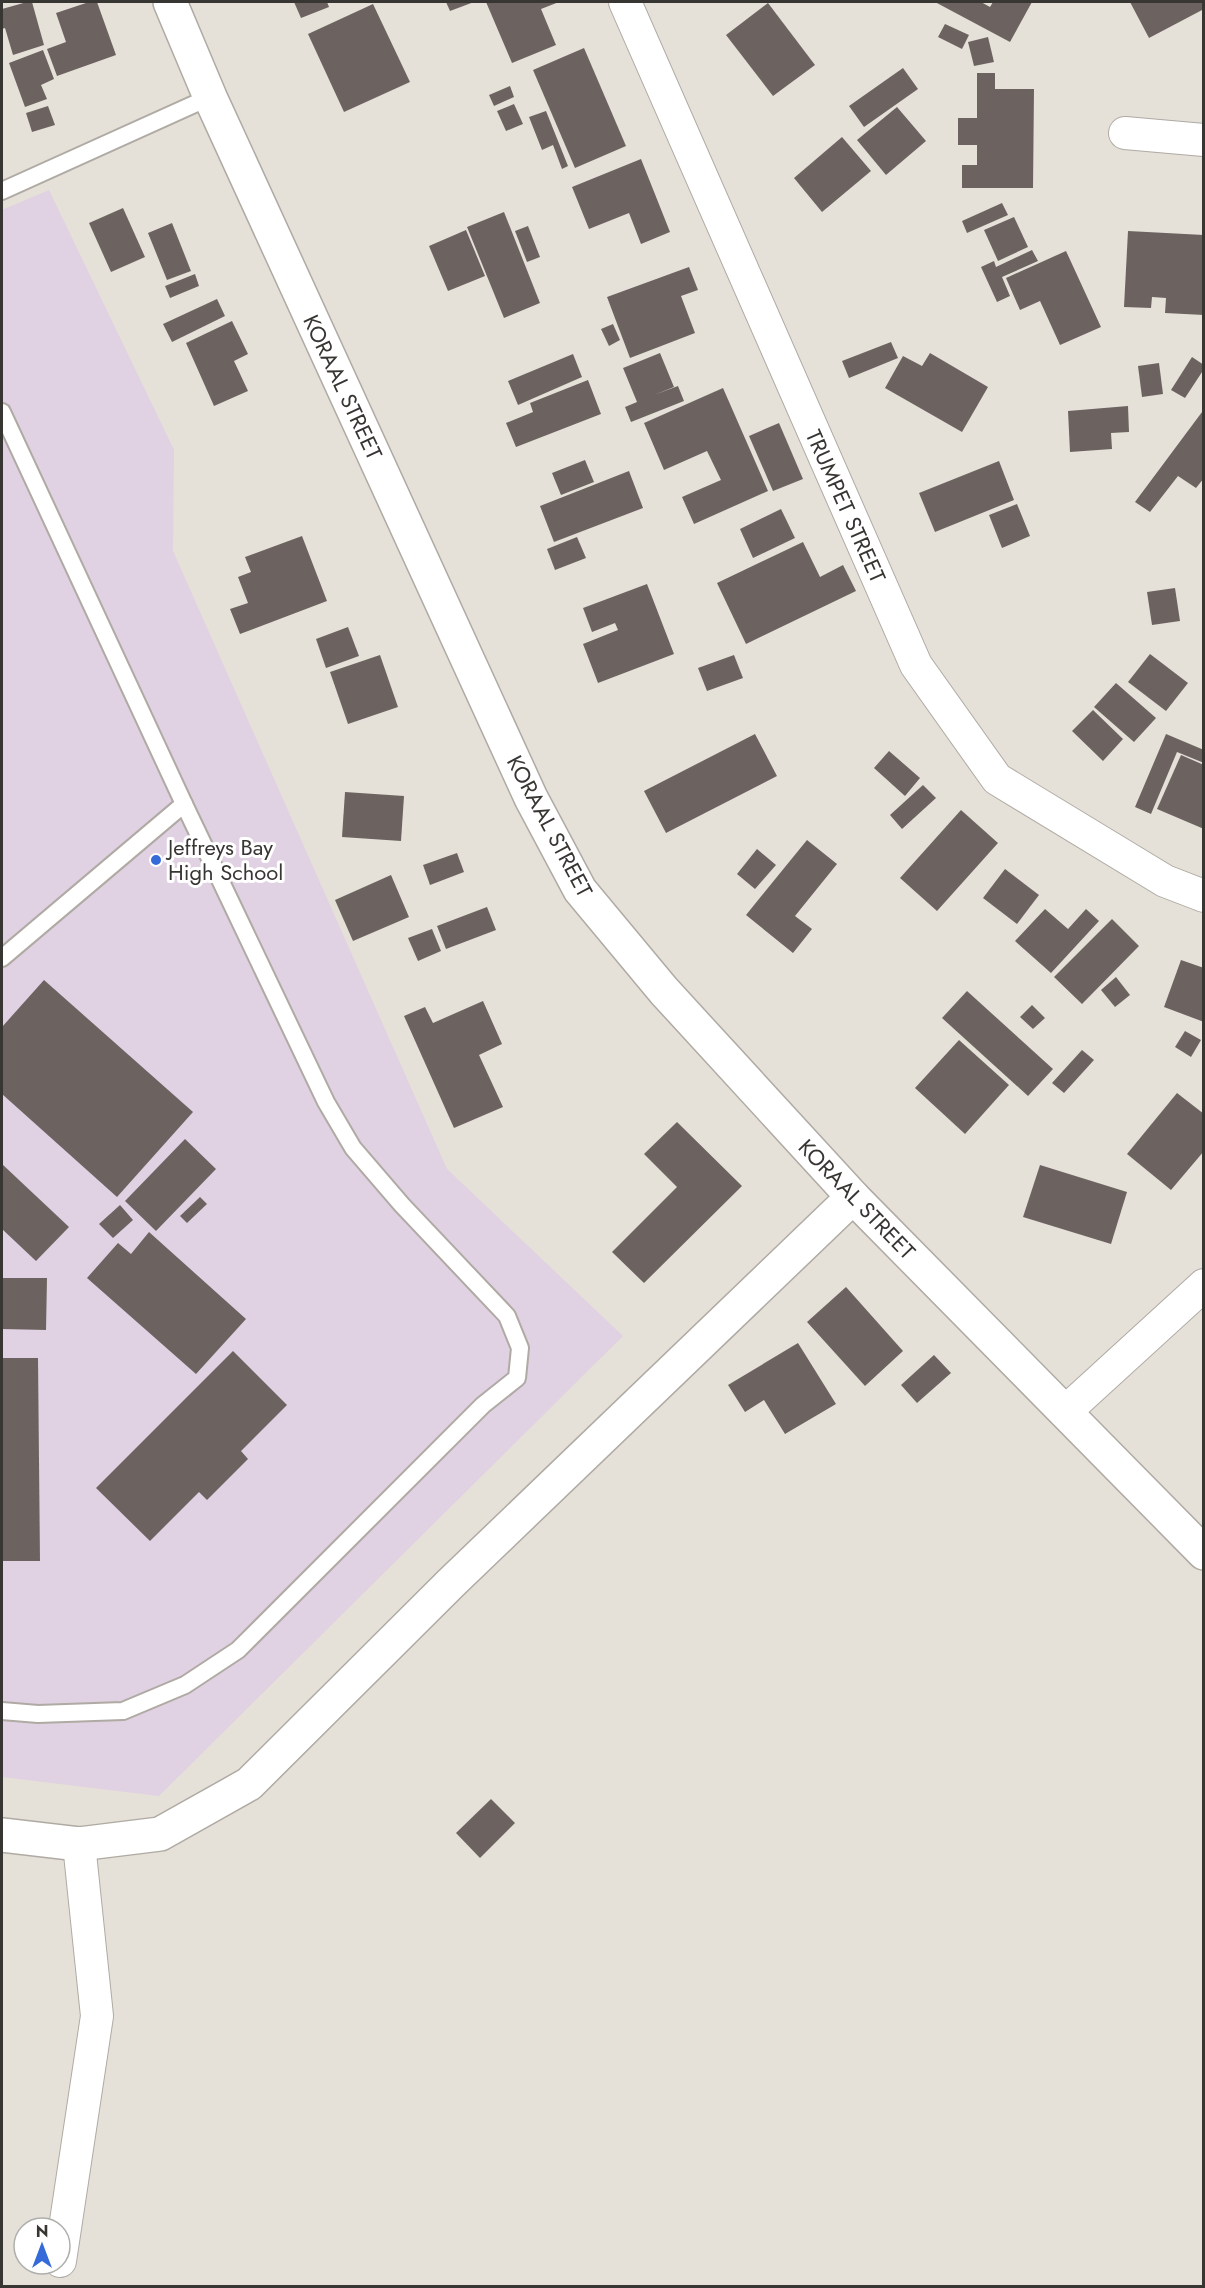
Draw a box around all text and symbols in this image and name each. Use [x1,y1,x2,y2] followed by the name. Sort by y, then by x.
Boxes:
[295,309,391,465] street label: KORAAL STREET
[798,425,894,588] street label: TRUMPET STREET
[499,749,601,903] street label: KORAAL STREET
[165,831,283,888] place label: Jeffreys Bay High School
[149,853,163,867] marker: Jeffreys Bay High School
[791,1132,923,1267] street label: KORAAL STREET
[12,2216,72,2276] north arrow
[36,2220,48,2243] text: N

